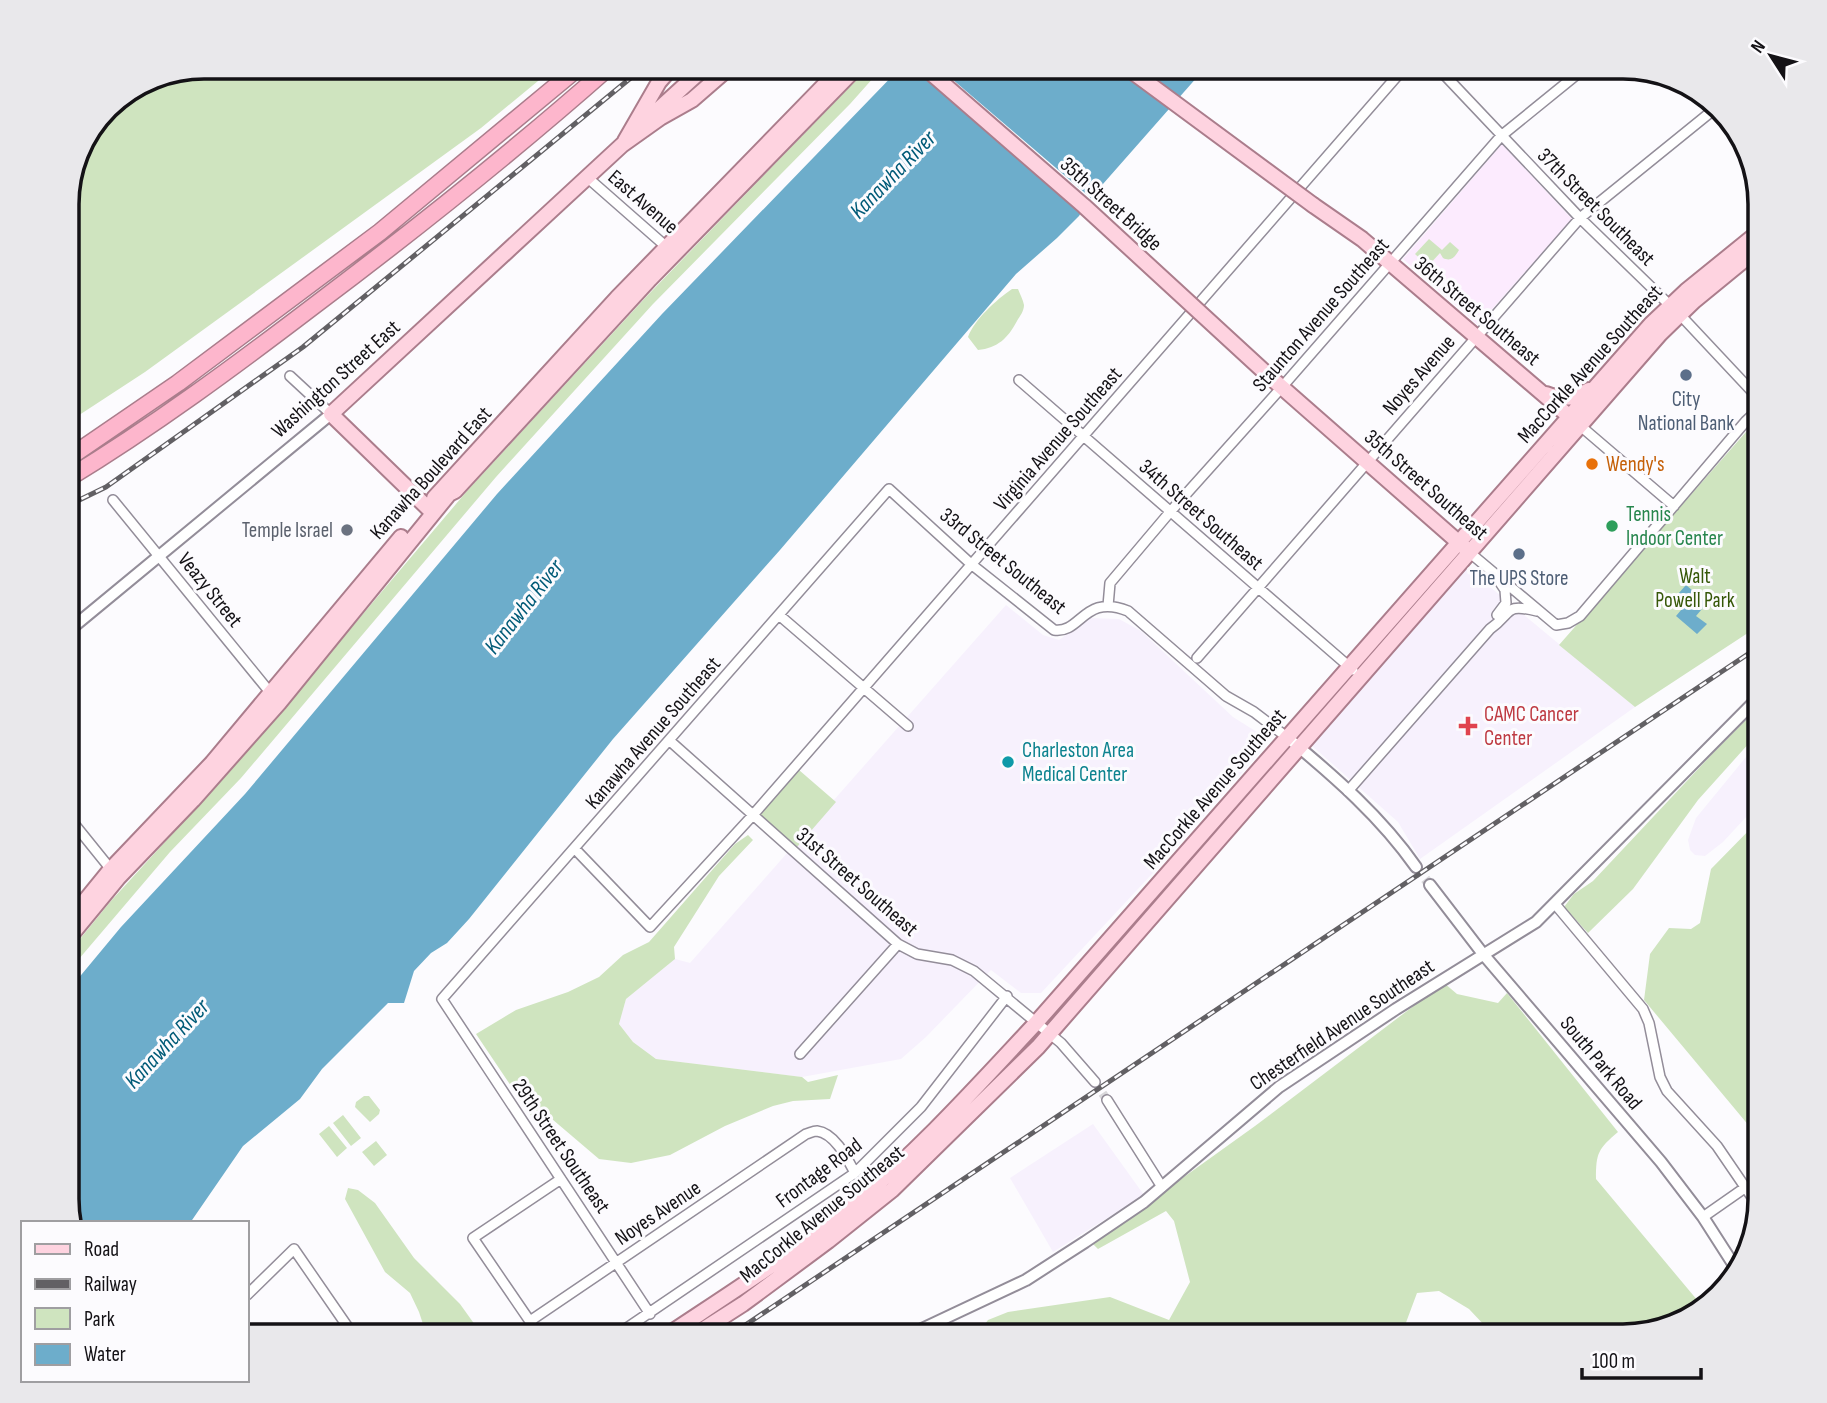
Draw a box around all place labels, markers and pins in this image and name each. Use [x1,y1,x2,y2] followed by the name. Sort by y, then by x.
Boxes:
[1678,367,1694,383] marker: City National Bank
[1638,387,1734,436] place label: City National Bank
[1606,452,1664,477] place label: Wendy's
[1584,456,1600,472] marker: Wendy's
[1626,502,1723,551] place label: Tennis Indoor Center
[242,518,333,543] place label: Temple Israel
[1604,518,1620,534] marker: Tennis Indoor Center
[339,522,355,538] marker: Temple Israel
[1511,546,1527,562] marker: The UPS Store
[1470,566,1568,591] place label: The UPS Store
[1484,702,1579,751] place label: CAMC Cancer Center
[1458,716,1478,736] marker: CAMC Cancer Center
[1022,738,1134,787] place label: Charleston Area Medical Center
[1000,754,1016,770] marker: Charleston Area Medical Center

